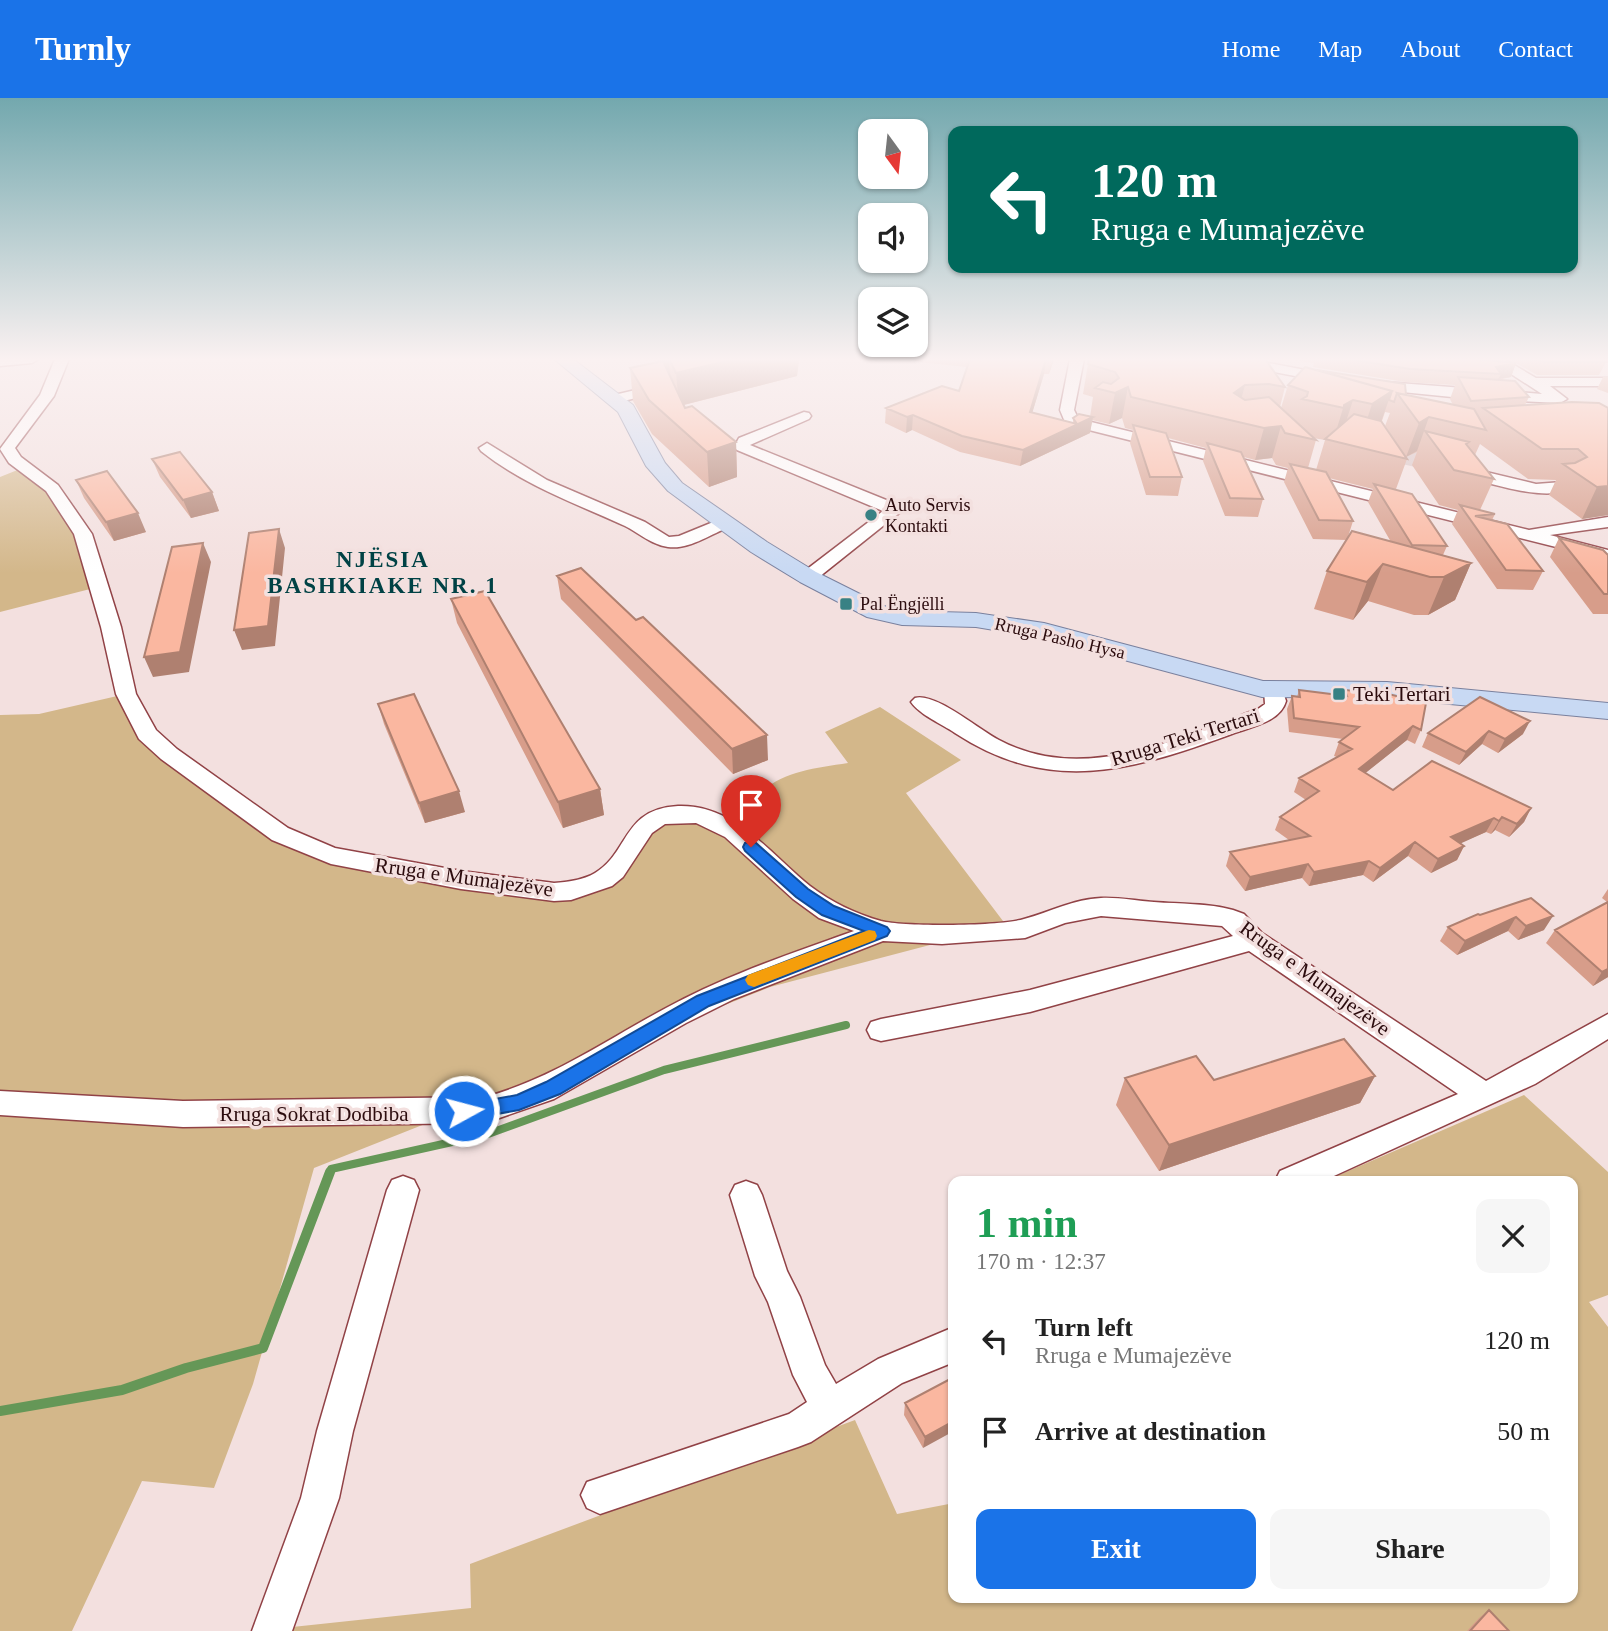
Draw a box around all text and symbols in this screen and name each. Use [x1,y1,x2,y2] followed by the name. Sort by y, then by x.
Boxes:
[35,31,131,67] text: Turnly
[1222,36,1280,62] text: Home
[1318,36,1362,62] text: Map
[1400,36,1460,62] text: About
[1498,36,1573,62] text: Contact
[858,119,928,189] north arrow
[858,119,928,357] map controls
[1091,153,1218,208] text: 120 m
[976,154,1067,245] icon: left
[858,203,928,273] button: sound
[1091,211,1365,247] text: Rruga e Mumajezëve
[858,287,928,357] button: layers
[885,495,971,536] place label: Auto Servis Kontakti
[863,507,879,523] marker: Auto Servis Kontakti
[267,547,499,598] district label: NJËSIA BASHKIAKE NR. 1
[860,594,945,614] place label: Pal Ëngjëlli
[838,596,854,612] marker: Pal Ëngjëlli
[993,613,1127,663] street label: Rruga Pasho Hysa
[1353,682,1451,706] place label: Teki Tertari
[1331,686,1347,702] marker: Teki Tertari
[1108,703,1262,771] street label: Rruga Teki Tertari
[721,775,781,847] pin
[732,786,770,824] icon: arrive
[373,853,555,901] street label: Rruga e Mumajezëve
[1235,916,1395,1040] street label: Rruga e Mumajezëve
[427,1074,501,1148] position arrow
[220,1102,409,1126] street label: Rruga Sokrat Dodbiba
[1476,1199,1550,1273] button: close
[976,1200,1078,1246] text: 1 min
[976,1249,1106,1274] text: 170 m · 12:37
[1035,1313,1133,1342] text: Turn left
[976,1322,1014,1360] icon: left
[1484,1326,1550,1355] text: 120 m
[1035,1343,1232,1368] text: Rruga e Mumajezëve
[976,1413,1014,1451] icon: arrive
[1035,1417,1266,1446] text: Arrive at destination
[1497,1417,1550,1446] text: 50 m
[976,1509,1256,1589] button: Exit
[1270,1509,1550,1589] button: Share

